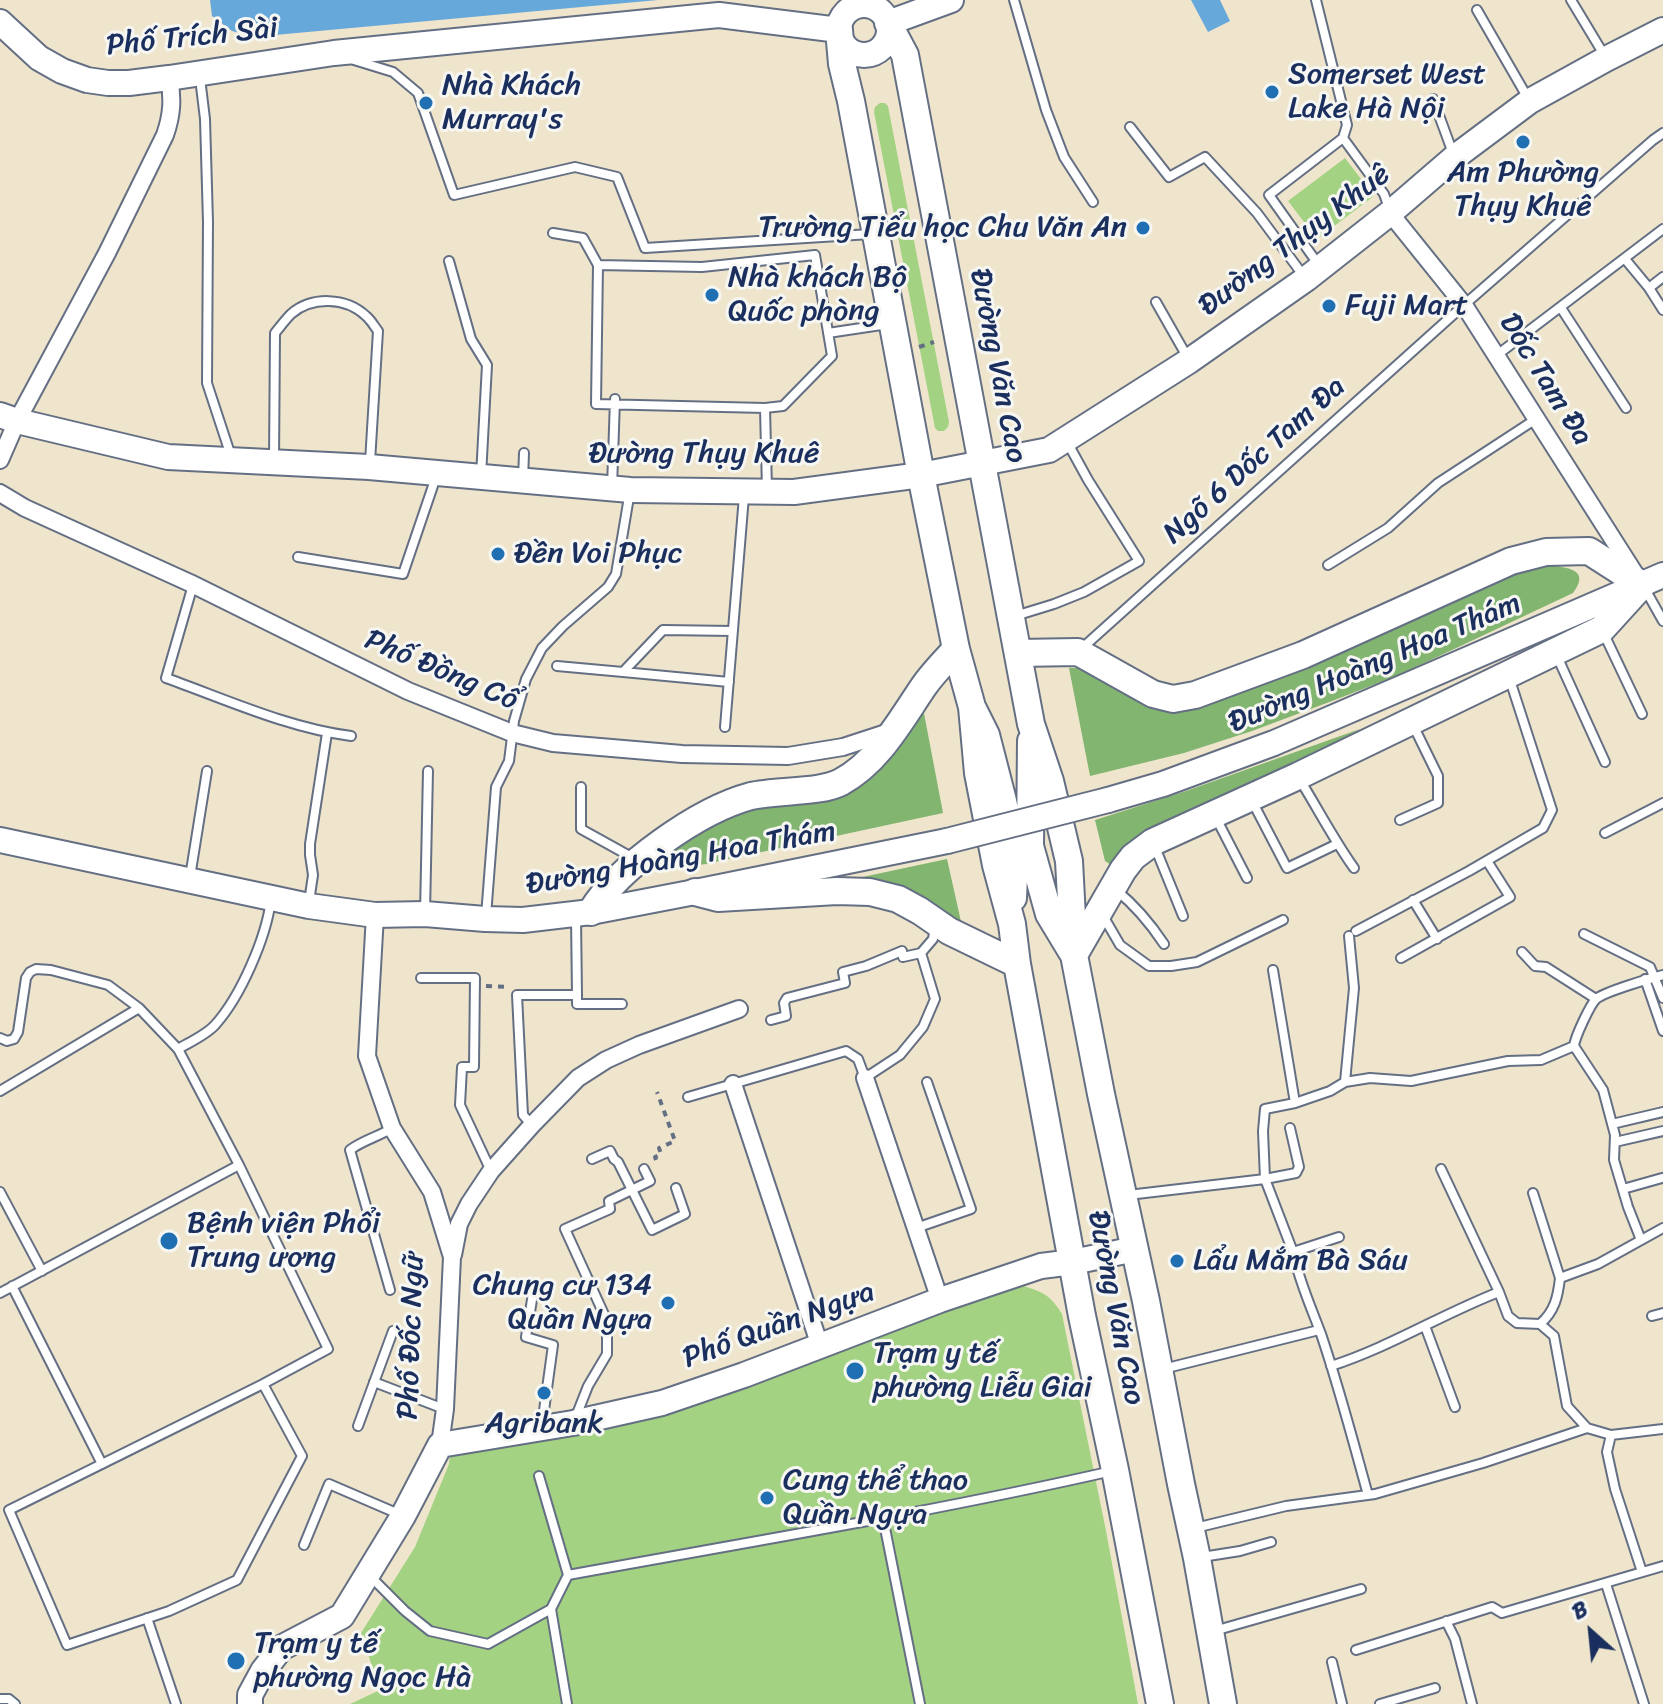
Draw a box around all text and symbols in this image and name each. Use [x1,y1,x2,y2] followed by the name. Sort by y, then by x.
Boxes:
[104,11,280,65] street label: Phố Trích Sài
[1288,57,1486,128] place label: Somerset West Lake Hà Nội
[442,68,581,138] place label: Nhà Khách Murray's
[1263,83,1281,101] marker: Somerset West Lake Hà Nội
[417,94,435,112] marker: Nhà Khách Murray's
[1514,133,1532,151] marker: Am Phường Thụy Khuê
[1447,155,1599,226] place label: Am Phường Thụy Khuê
[1192,157,1398,325] street label: Đường Thụy Khuê
[758,210,1127,246] place label: Trường Tiểu học Chu Văn An
[1134,219,1152,237] marker: Trường Tiểu học Chu Văn An
[728,260,907,330] place label: Nhà khách Bộ Quốc phòng
[961,266,1033,466] street label: Đường Văn Cao
[703,286,721,304] marker: Nhà khách Bộ Quốc phòng
[1345,288,1468,324] place label: Fuji Mart
[1320,297,1338,315] marker: Fuji Mart
[1490,307,1600,453] street label: Dốc Tam Đa
[1157,370,1353,552] street label: Ngõ 6 Dốc Tam Đa
[589,436,819,472] street label: Đường Thụy Khuê
[514,536,683,572] place label: Đền Voi Phục
[489,545,507,563] marker: Đền Voi Phục
[1223,586,1527,742] street label: Đường Hoàng Hoa Thám
[359,623,523,719] street label: Phố Đồng Cổ
[523,814,839,904] street label: Đường Hoàng Hoa Thám
[187,1206,380,1276] place label: Bệnh viện Phổi Trung ương
[1079,1208,1151,1408] street label: Đường Văn Cao
[158,1230,180,1252] marker: Bệnh viện Phổi Trung ương
[1193,1243,1408,1279] place label: Lẩu Mắm Bà Sáu
[391,1252,433,1420] street label: Phố Đốc Ngữ
[1168,1252,1186,1270] marker: Lẩu Mắm Bà Sáu
[473,1268,652,1338] place label: Chung cư 134 Quần Ngựa
[678,1275,880,1377] street label: Phố Quần Ngựa
[659,1294,677,1312] marker: Chung cư 134 Quần Ngựa
[873,1336,1092,1406] place label: Trạm y tế phường Liễu Giai
[844,1360,866,1382] marker: Trạm y tế phường Liễu Giai
[535,1384,553,1402] marker: Agribank
[485,1406,603,1442] place label: Agribank
[783,1463,968,1534] place label: Cung thể thao Quần Ngựa
[758,1489,776,1507] marker: Cung thể thao Quần Ngựa
[1565,1590,1595,1631] text: B
[1551,1592,1631,1672] north arrow
[254,1626,471,1696] place label: Trạm y tế phường Ngọc Hà
[225,1650,247,1672] marker: Trạm y tế phường Ngọc Hà

